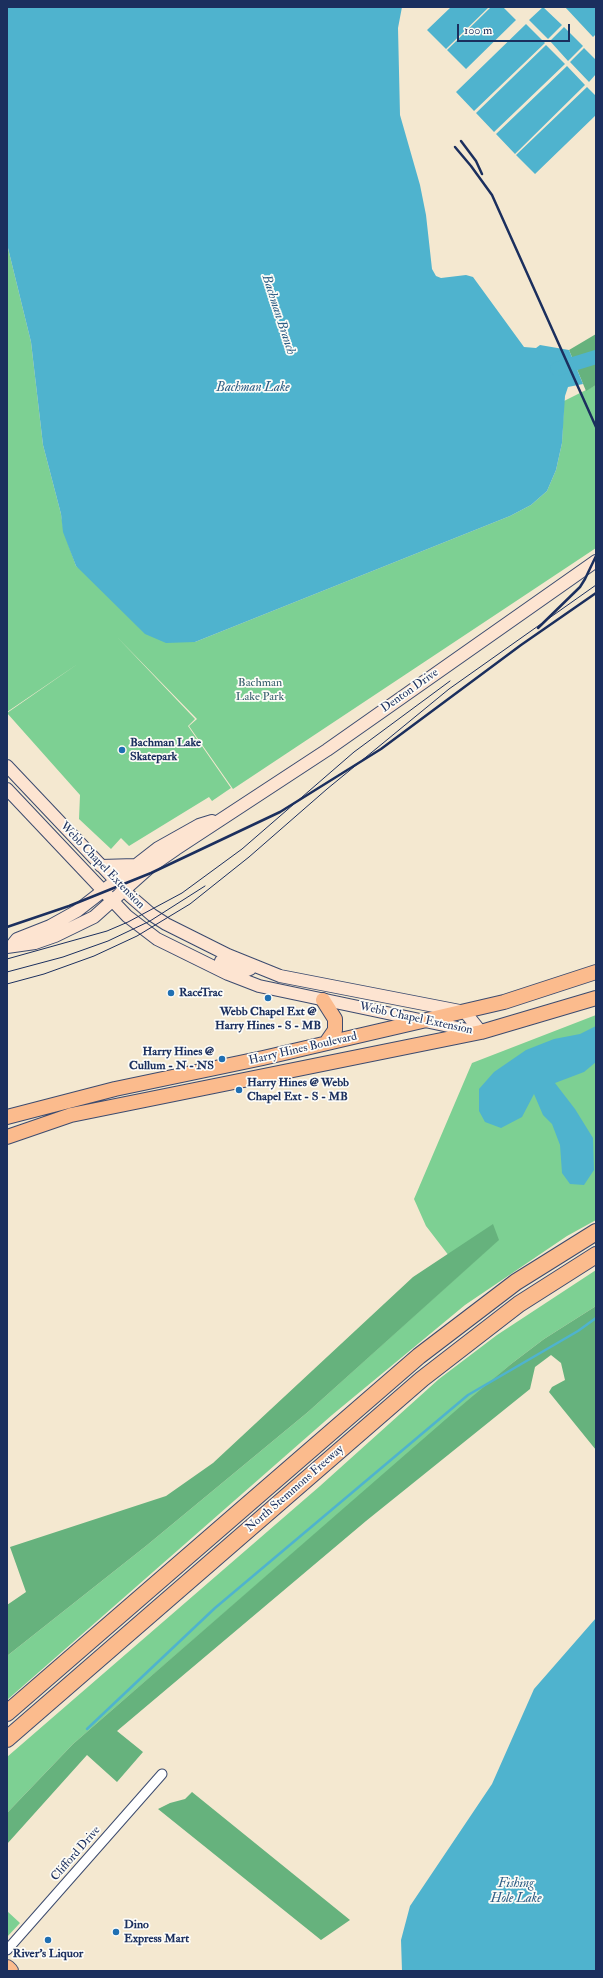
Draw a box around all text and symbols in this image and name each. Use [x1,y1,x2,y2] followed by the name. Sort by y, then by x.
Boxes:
[459,16,572,42] scale bar
[464,23,492,38] text: 100 m
[258,273,298,357] water label: Bachman Branch
[216,380,290,396] water label: Bachman Lake
[379,666,441,716] street label: Denton Drive
[236,676,284,704] park label: Bachman Lake Park
[130,736,201,764] place label: Bachman Lake Skatepark
[117,745,127,755] marker: Bachman Lake Skatepark
[57,819,147,913] street label: Webb Chapel Extension
[179,986,222,1000] place label: RaceTrac
[166,988,176,998] marker: RaceTrac
[263,993,273,1003] marker: Webb Chapel Ext @ Harry Hines - S - MB
[358,1000,474,1038] street label: Webb Chapel Extension
[215,1005,321,1033] place label: Webb Chapel Ext @ Harry Hines - S - MB
[247,1030,359,1068] street label: Harry Hines Boulevard
[129,1045,214,1073] place label: Harry Hines @ Cullum - N - NS
[217,1054,227,1064] marker: Harry Hines @ Cullum - N - NS
[247,1076,349,1104] place label: Harry Hines @ Webb Chapel Ext - S - MB
[234,1085,244,1095] marker: Harry Hines @ Webb Chapel Ext - S - MB
[243,1442,347,1536] street label: North Stemmons Freeway
[48,1824,104,1884] street label: Clifford Drive
[491,1876,541,1907] water label: Fishing Hole Lake
[124,1918,189,1946] place label: Dino Express Mart
[111,1927,121,1937] marker: Dino Express Mart
[43,1935,53,1945] marker: River's Liquor
[13,1947,83,1961] place label: River's Liquor

